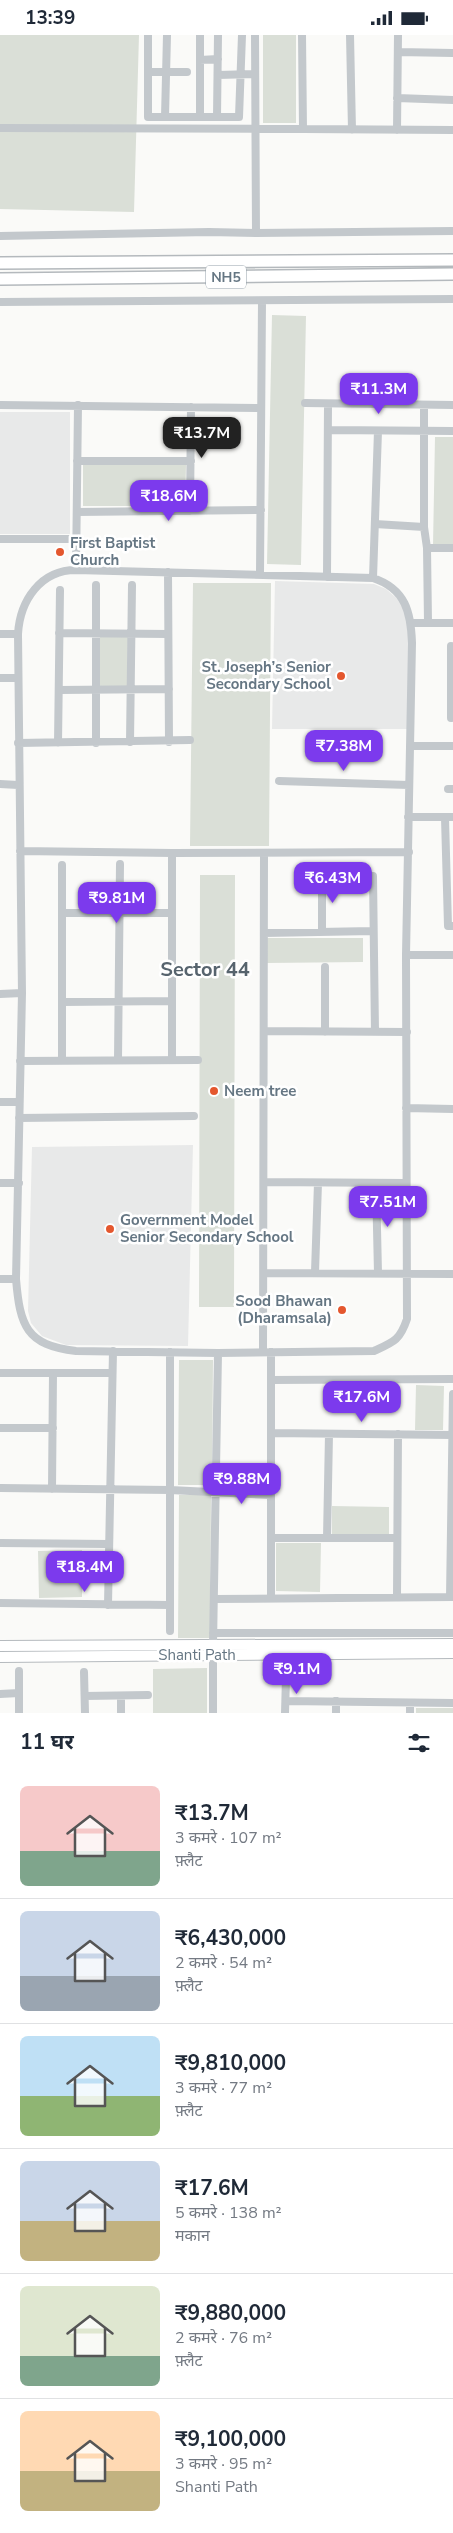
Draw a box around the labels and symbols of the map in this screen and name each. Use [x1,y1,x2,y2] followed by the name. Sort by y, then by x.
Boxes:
[206,265,246,288] road number: NH5
[338,373,420,415] pin: ₹11.3M
[161,417,243,459] pin: ₹13.7M
[128,479,210,522] pin: ₹18.6M
[70,533,155,570] place label: First Baptist Church
[54,546,66,558] marker: First Baptist Church
[202,657,331,694] place label: St. Joseph’s Senior Secondary School
[335,670,347,682] marker: St. Joseph’s Senior Secondary School
[303,729,385,772] pin: ₹7.38M
[292,861,374,904] pin: ₹6.43M
[76,881,158,924] pin: ₹9.81M
[160,956,250,983] district label: Sector 44
[224,1081,296,1101] place label: Neem tree
[208,1085,220,1097] marker: Neem tree
[347,1185,429,1228] pin: ₹7.51M
[120,1210,294,1247] place label: Government Model Senior Secondary School
[104,1223,116,1235] marker: Government Model Senior Secondary School
[235,1291,332,1328] place label: Sood Bhawan (Dharamsala)
[336,1304,348,1316] marker: Sood Bhawan (Dharamsala)
[321,1381,403,1423] pin: ₹17.6M
[201,1463,283,1505] pin: ₹9.88M
[44,1551,126,1593] pin: ₹18.4M
[158,1645,236,1665] street label: Shanti Path
[262,1653,332,1695] pin: ₹9.1M

